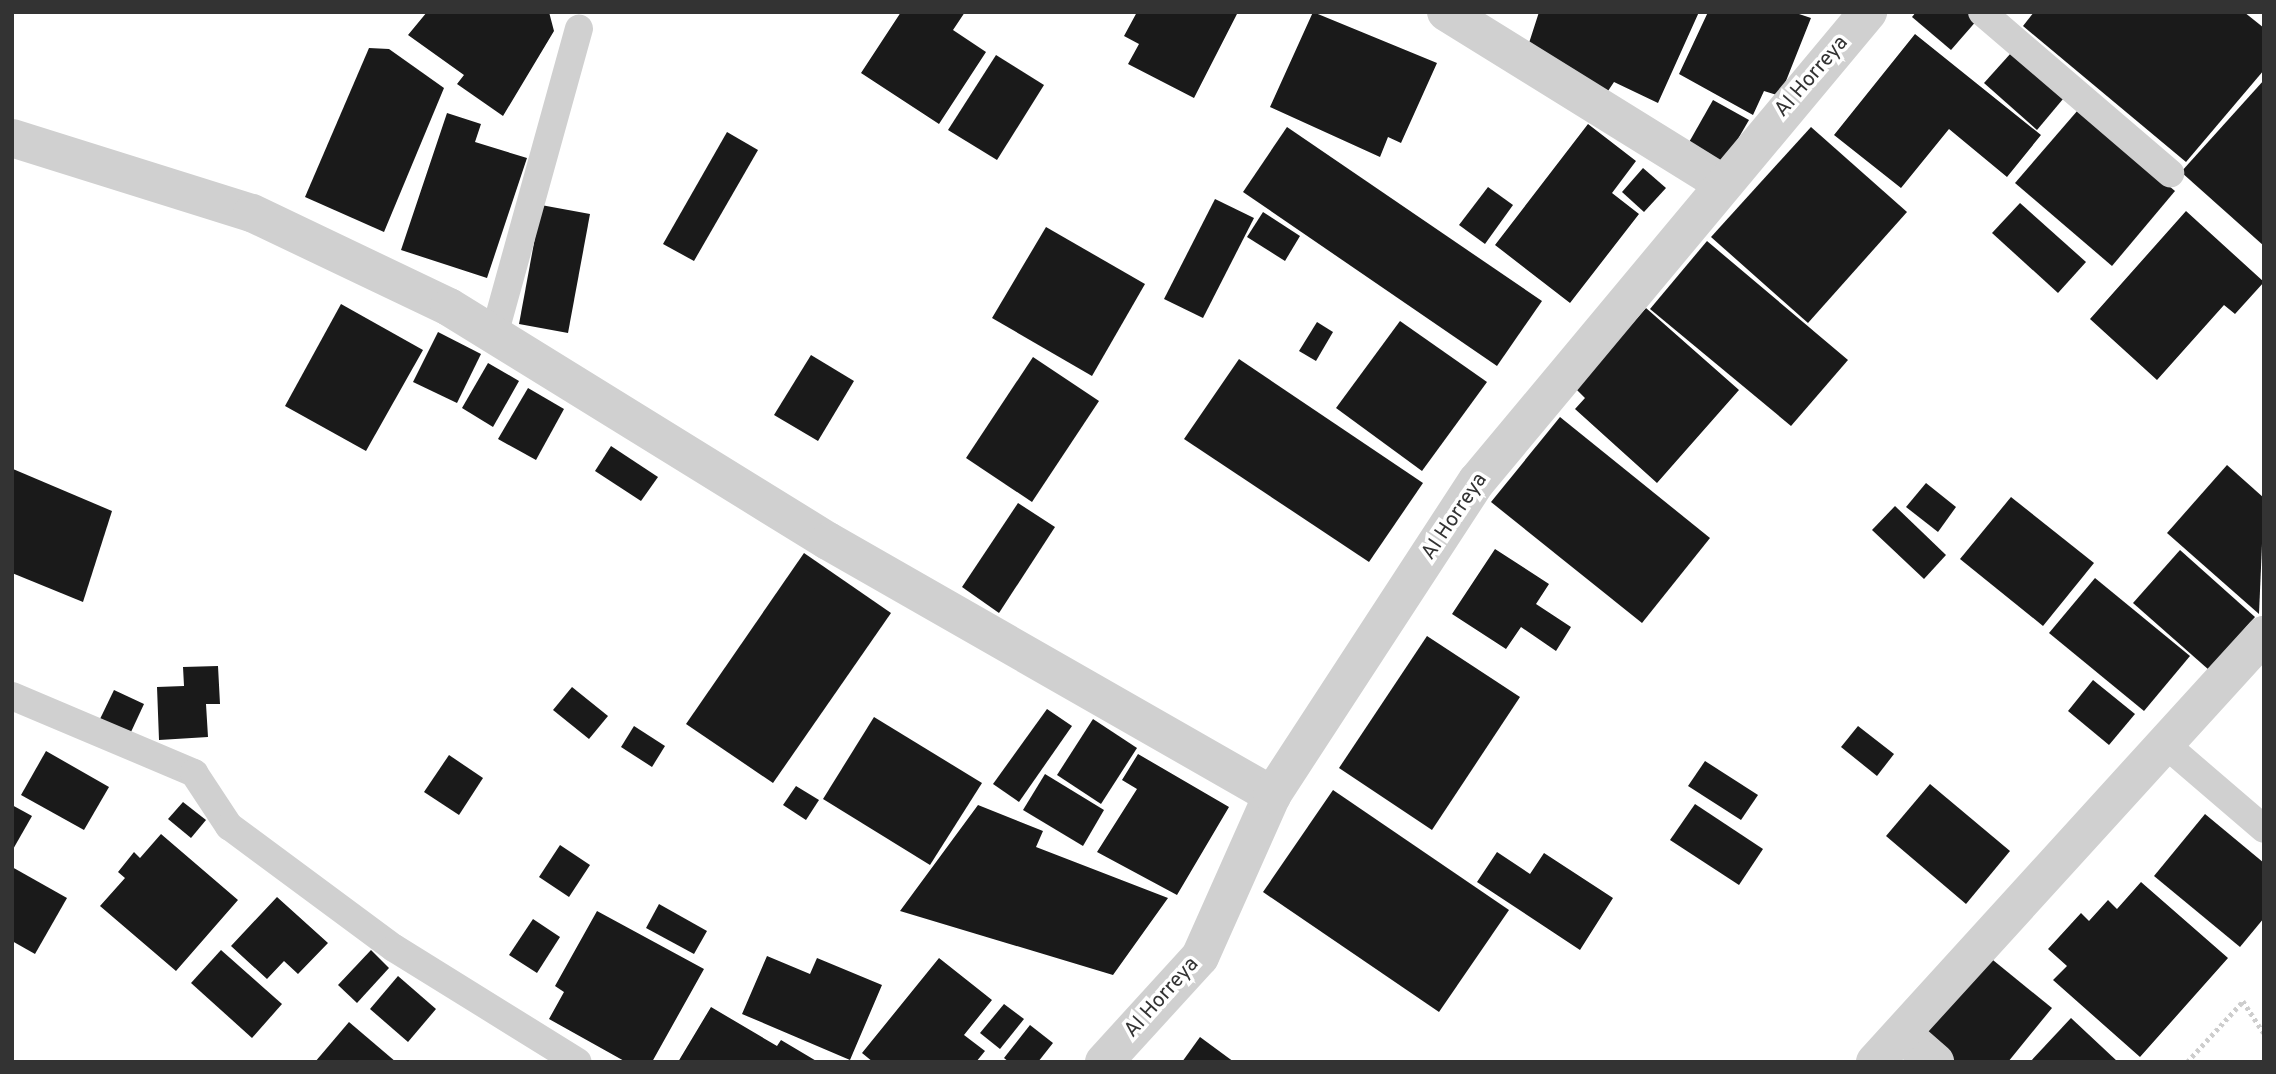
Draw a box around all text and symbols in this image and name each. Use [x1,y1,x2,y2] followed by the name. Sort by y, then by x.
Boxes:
[1770,31,1854,123] street label: Al Horreya
[1417,469,1493,565] street label: Al Horreya
[1119,953,1205,1043] street label: Al Horreya

